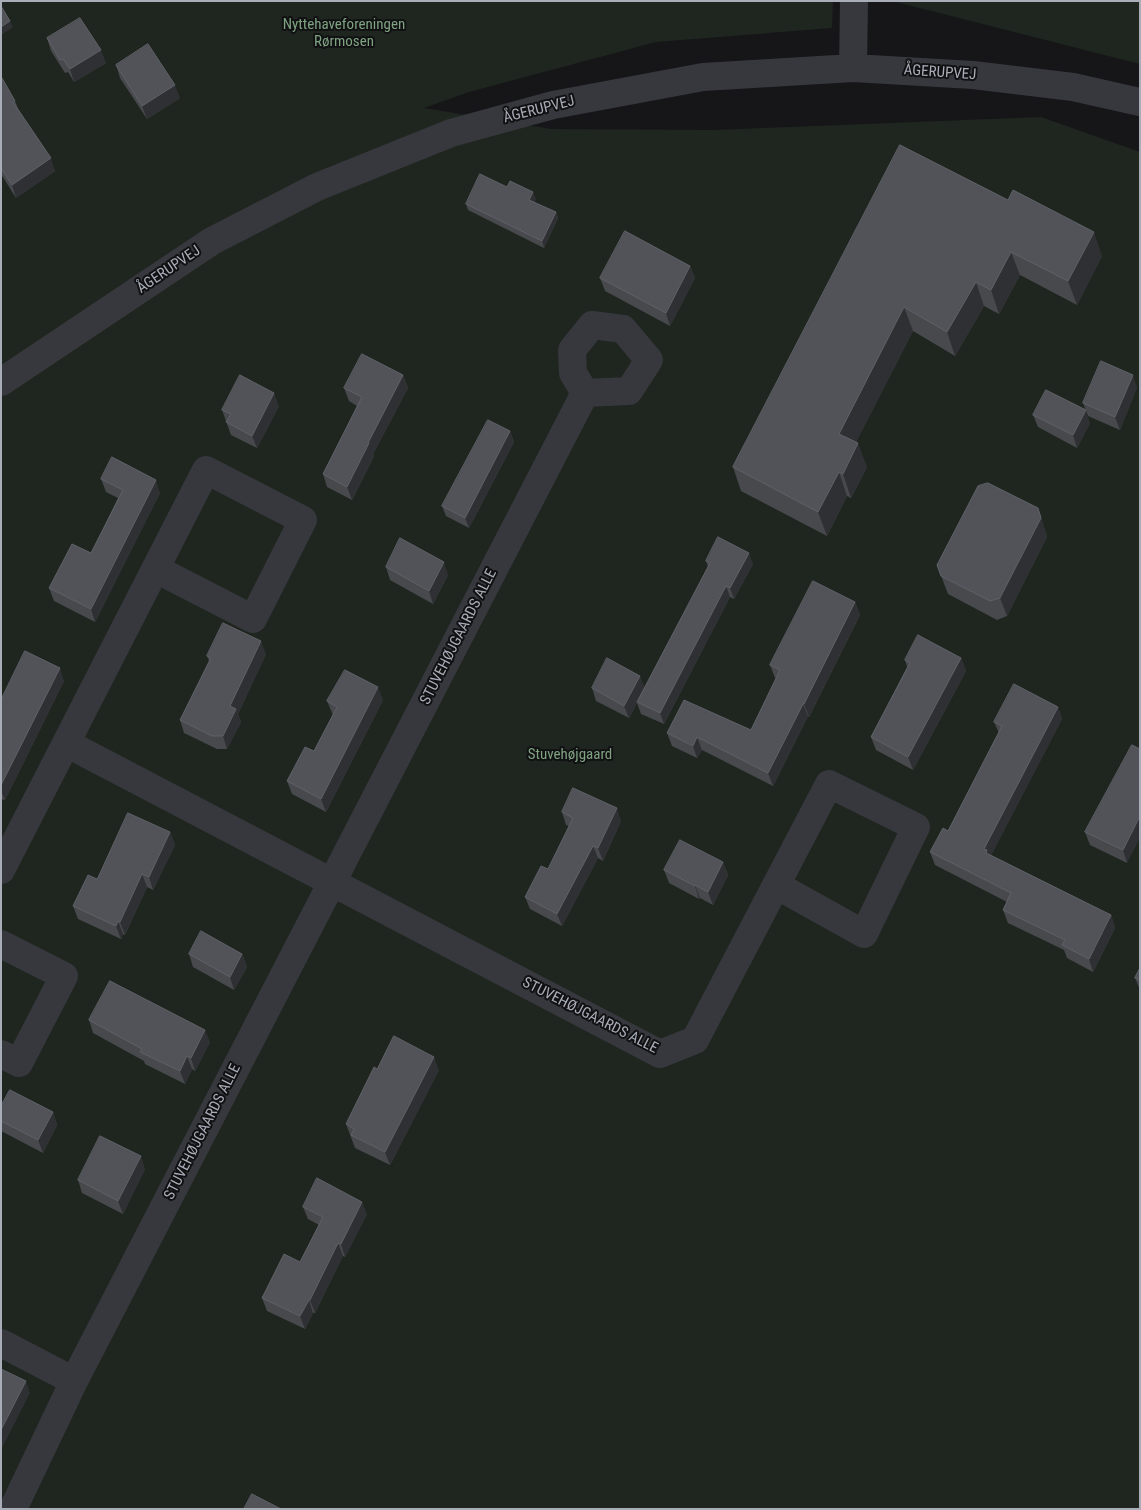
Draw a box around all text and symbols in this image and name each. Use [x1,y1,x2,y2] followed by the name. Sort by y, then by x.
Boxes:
[283,16,405,51] park label: Nyttehaveforeningen Rørmosen
[903,61,977,85] street label: ÅGERUPVEJ
[502,92,576,128] street label: ÅGERUPVEJ
[134,242,204,298] street label: ÅGERUPVEJ
[417,566,501,708] street label: STUVEHØJGAARDS ALLE
[528,746,612,764] park label: Stuvehøjgaard
[519,974,661,1058] street label: STUVEHØJGAARDS ALLE
[161,1061,245,1203] street label: STUVEHØJGAARDS ALLE

